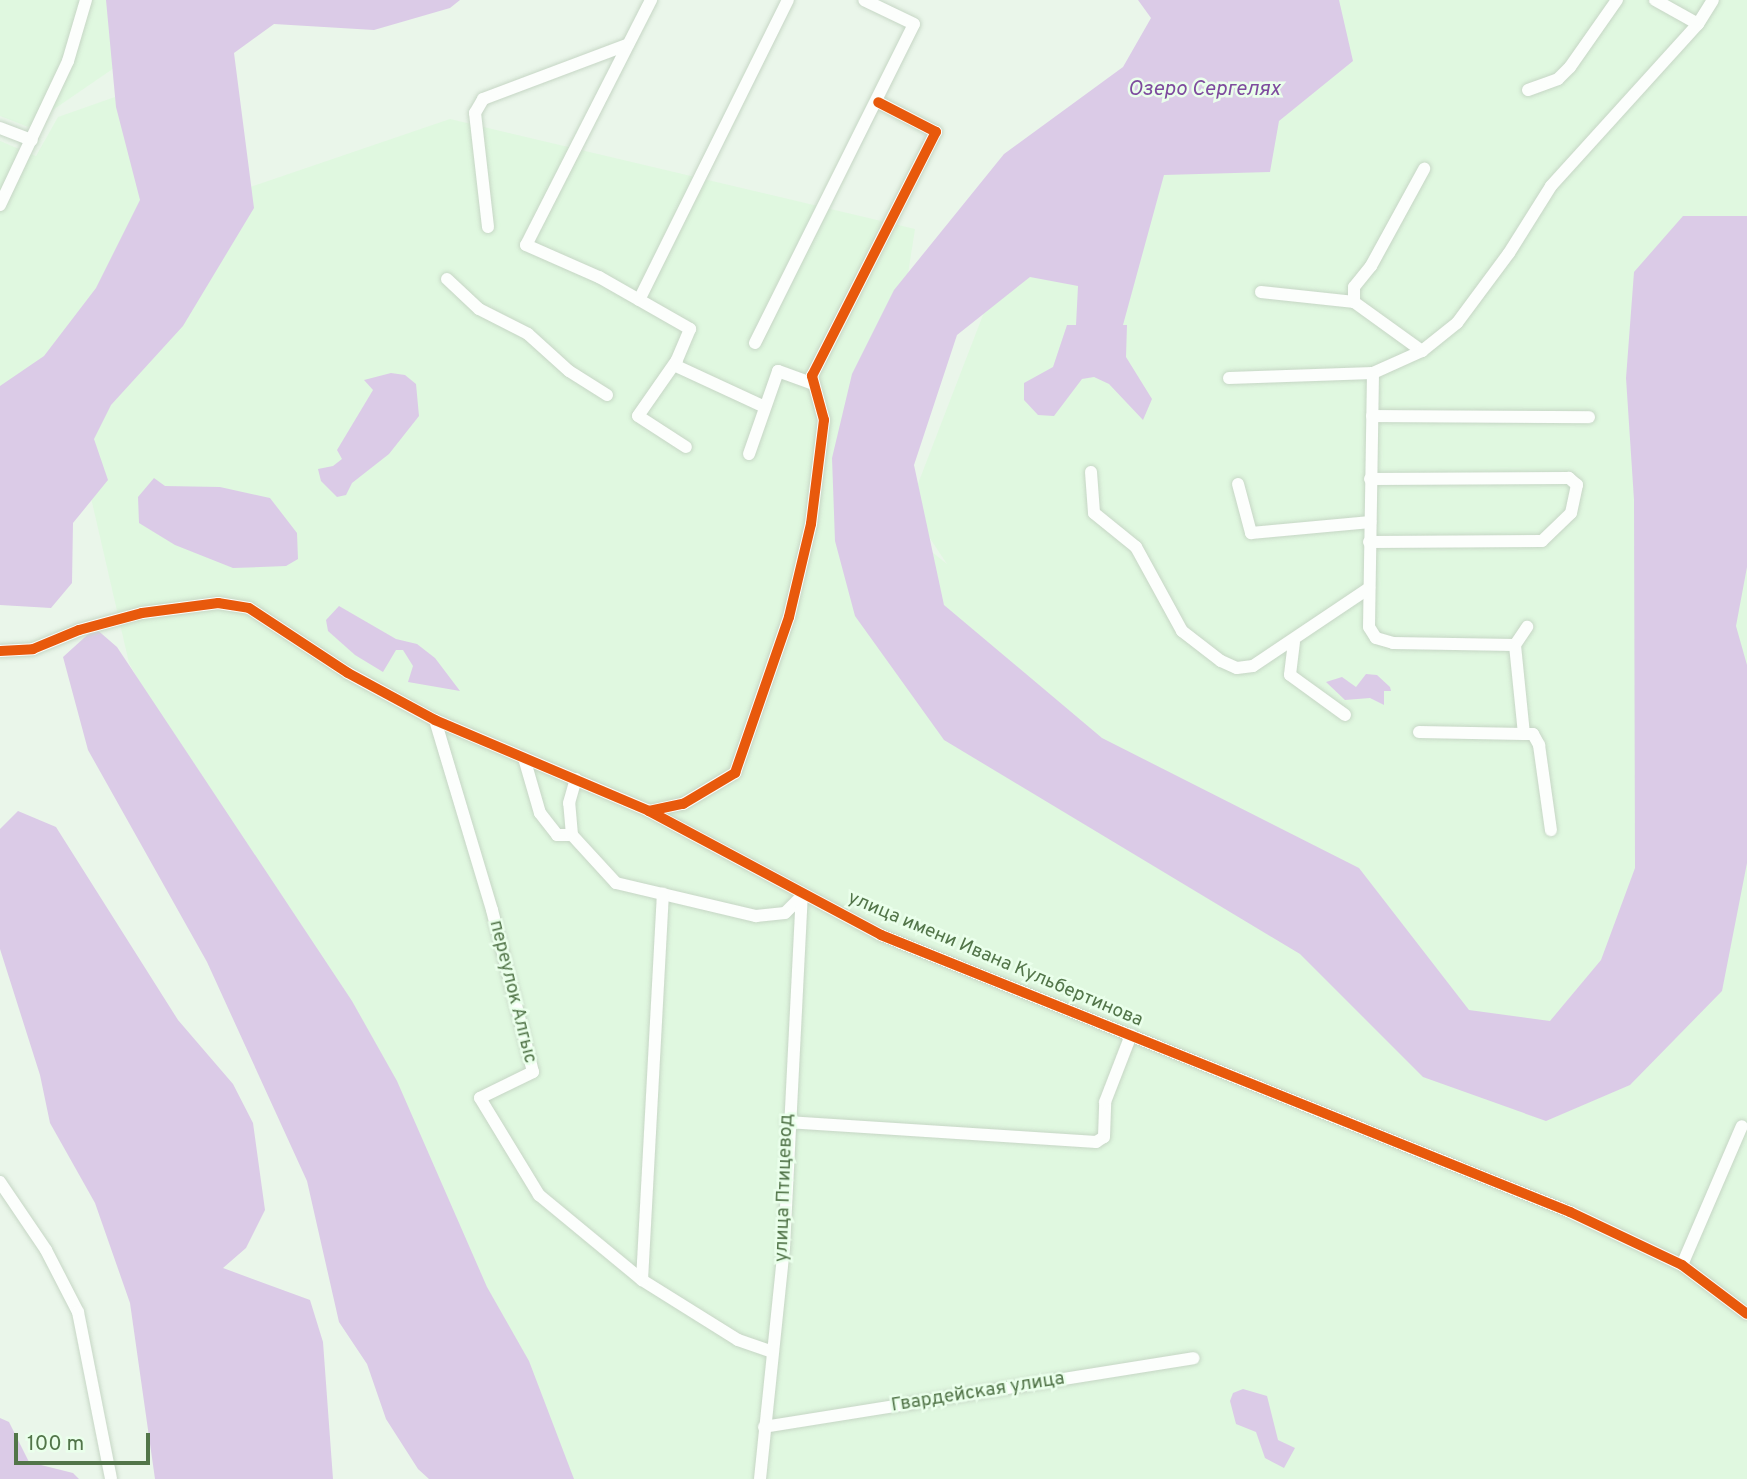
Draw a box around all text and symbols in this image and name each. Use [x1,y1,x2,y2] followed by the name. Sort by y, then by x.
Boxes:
[1128,77,1280,103] water label: Озеро Сергелях
[844,887,1146,1033] street label: улица имени Ивана Кульбертинова
[483,918,541,1066] street label: переулок Алгыс
[771,1113,799,1263] street label: улица Птицевод
[890,1368,1066,1418] street label: Гвардейская улица
[18,1420,154,1464] scale bar
[27,1431,84,1458] text: 100 m

